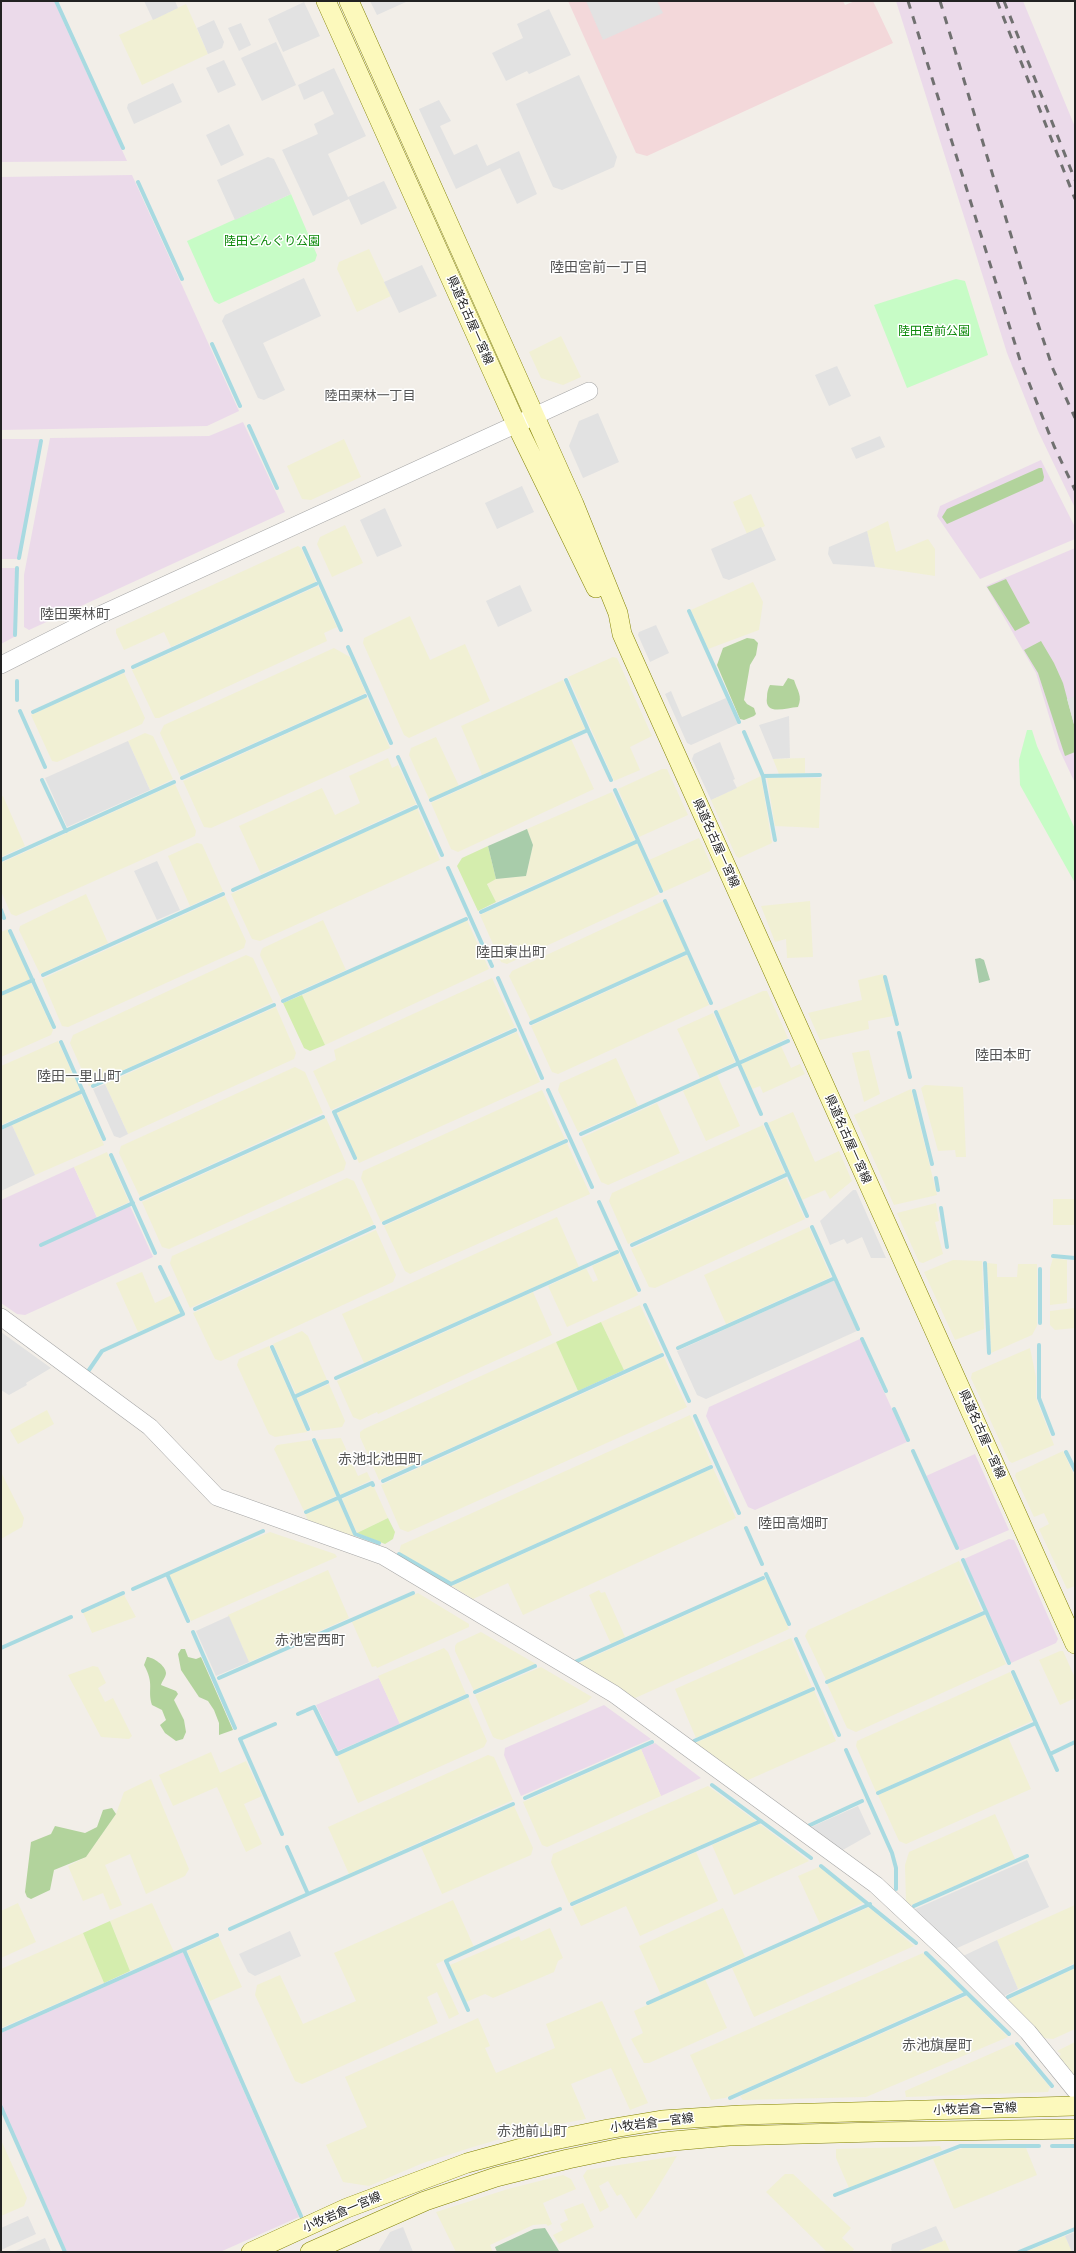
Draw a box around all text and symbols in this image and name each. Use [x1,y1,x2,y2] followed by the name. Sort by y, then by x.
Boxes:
[224,234,320,248] park label: 陸田どんぐり公園
[550,260,648,276] district label: 陸田宮前一丁目
[444,273,496,367] street label: 県道名古屋一宮線
[898,324,970,338] park label: 陸田宮前公園
[325,388,415,404] district label: 陸田栗林一丁目
[40,607,110,623] district label: 陸田栗林町
[690,796,742,890] street label: 県道名古屋一宮線
[476,945,546,961] district label: 陸田東出町
[975,1048,1031,1064] district label: 陸田本町
[37,1069,121,1085] district label: 陸田一里山町
[822,1092,874,1186] street label: 県道名古屋一宮線
[956,1387,1008,1481] street label: 県道名古屋一宮線
[338,1452,422,1468] district label: 赤池北池田町
[758,1516,828,1532] district label: 陸田高畑町
[275,1633,345,1649] district label: 赤池宮西町
[902,2038,972,2054] district label: 赤池旗屋町
[933,2100,1017,2118] street label: 小牧岩倉一宮線
[609,2111,695,2135] street label: 小牧岩倉一宮線
[497,2124,567,2140] district label: 赤池前山町
[301,2189,383,2235] street label: 小牧岩倉一宮線

